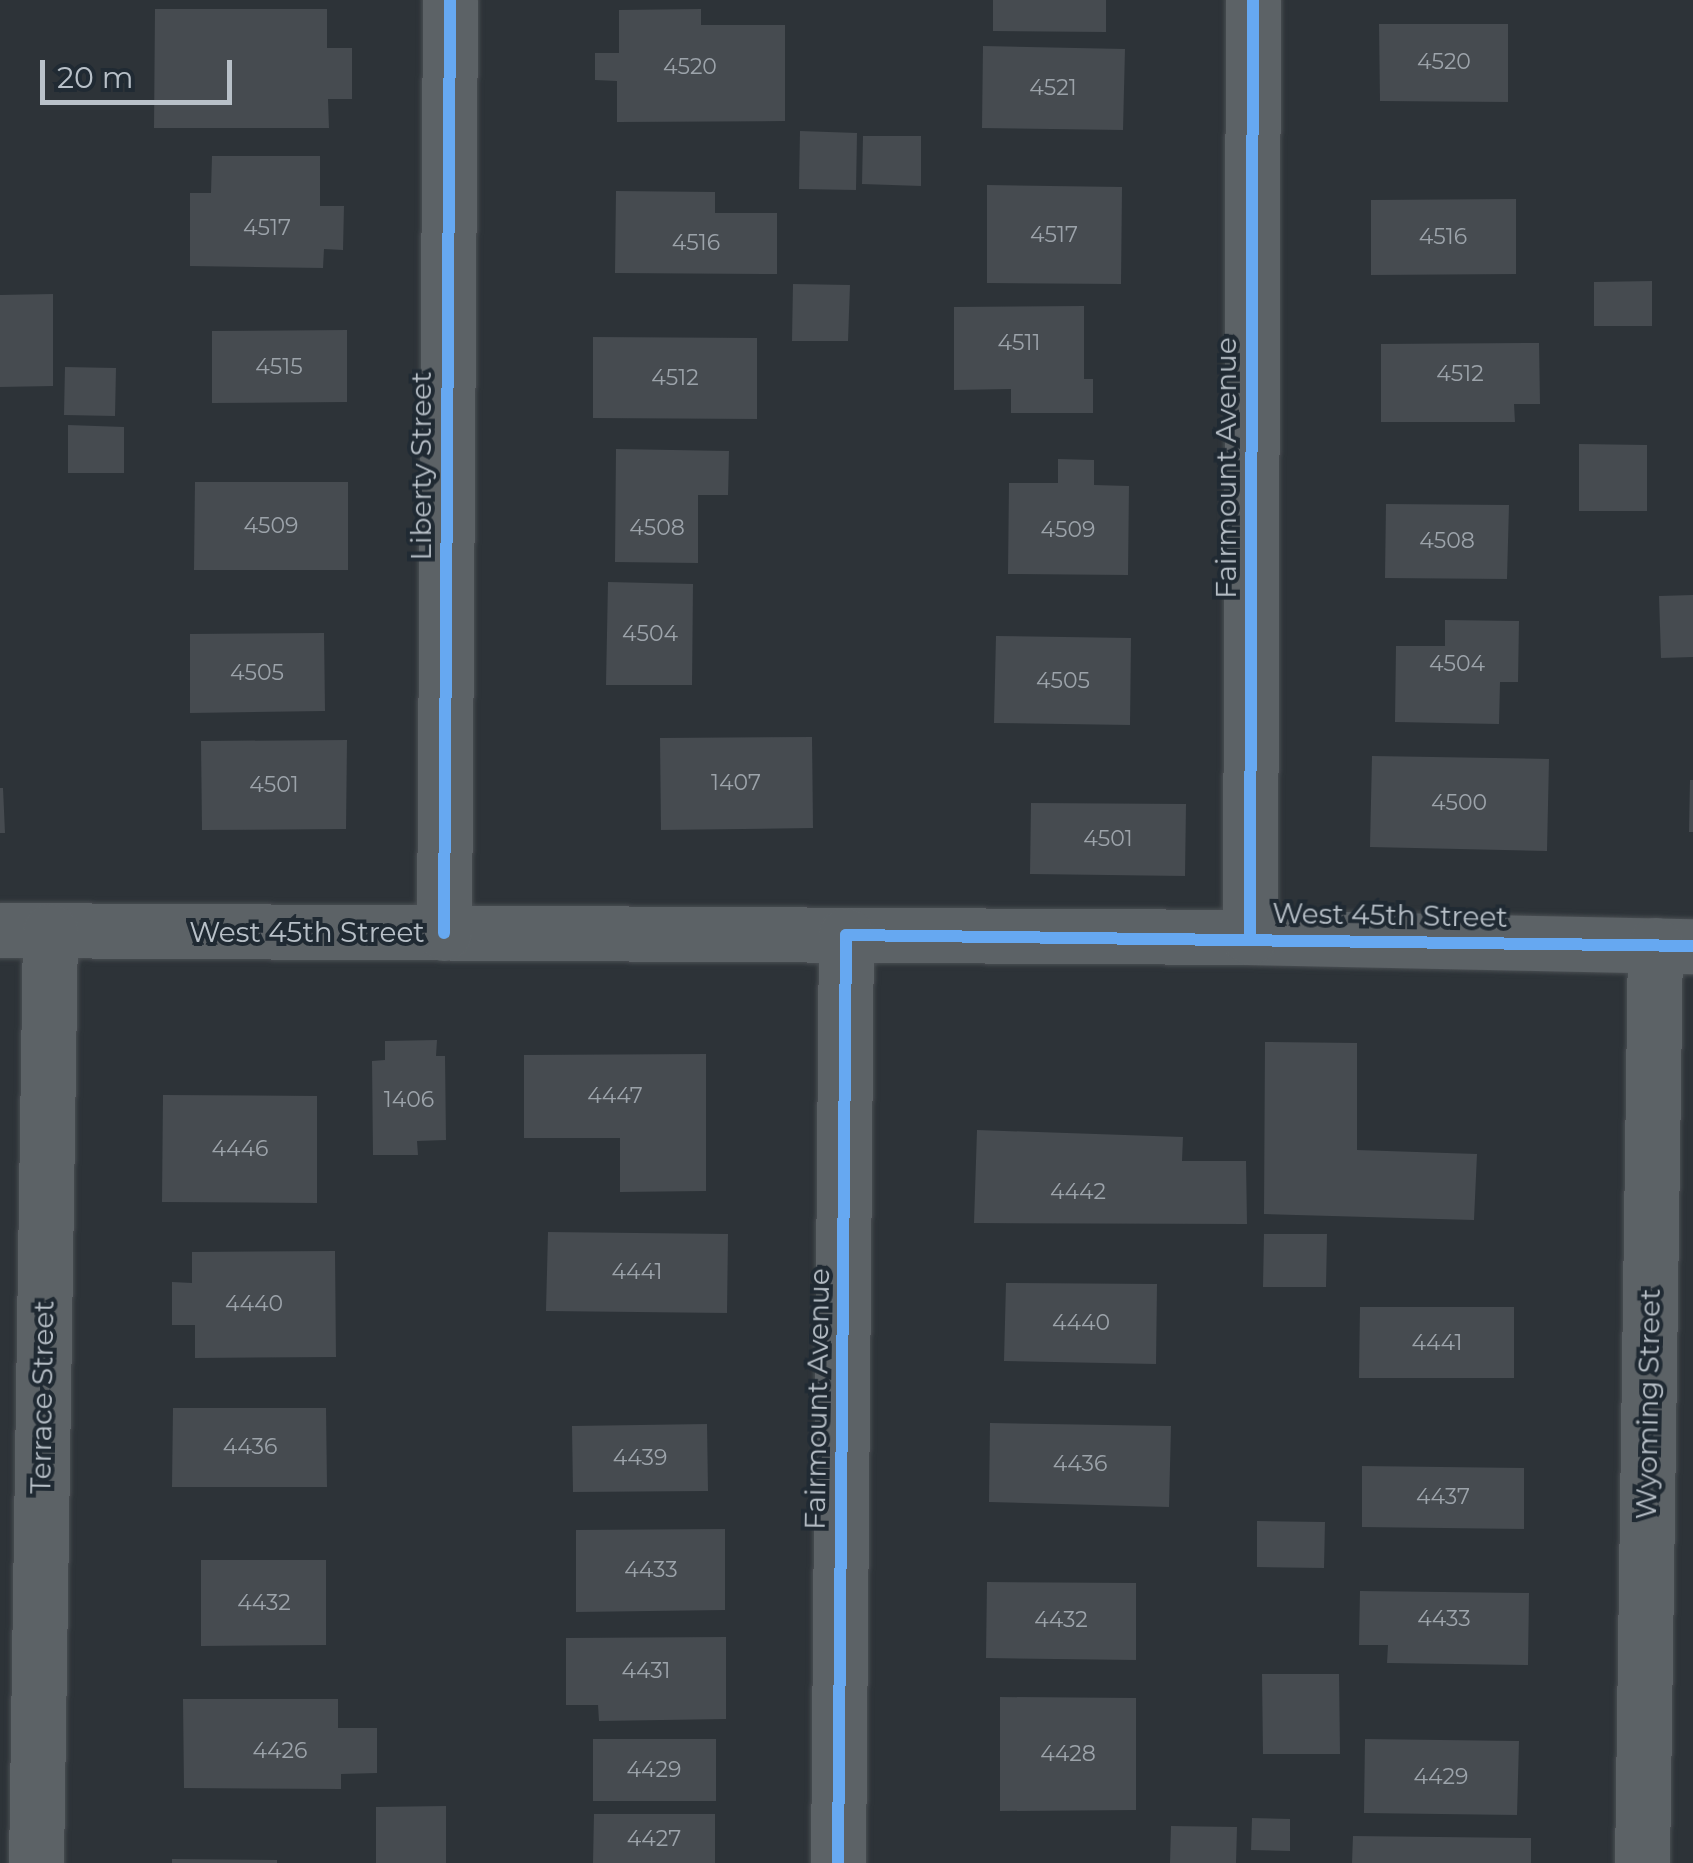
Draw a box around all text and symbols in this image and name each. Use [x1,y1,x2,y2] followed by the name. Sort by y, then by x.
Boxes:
[45,40,238,102] scale bar
[1417,49,1471,75] house number: 4520
[663,54,717,80] house number: 4520
[57,59,134,96] text: 20 m
[1029,75,1077,101] house number: 4521
[243,215,291,241] house number: 4517
[1030,222,1078,248] house number: 4517
[1419,224,1467,250] house number: 4516
[672,230,720,256] house number: 4516
[998,330,1040,356] house number: 4511
[1209,337,1243,599] street label: Fairmount Avenue
[255,354,303,380] house number: 4515
[1436,361,1484,387] house number: 4512
[651,365,699,391] house number: 4512
[404,371,438,561] street label: Liberty Street
[244,513,298,539] house number: 4509
[629,515,685,541] house number: 4508
[1041,517,1095,543] house number: 4509
[1419,528,1475,554] house number: 4508
[622,621,678,647] house number: 4504
[1429,651,1485,677] house number: 4504
[230,660,284,686] house number: 4505
[1036,668,1090,694] house number: 4505
[711,770,761,796] house number: 1407
[249,772,299,798] house number: 4501
[1431,790,1487,816] house number: 4500
[1083,826,1133,852] house number: 4501
[1272,896,1508,934] street label: West 45th Street
[189,915,425,949] street label: West 45th Street
[587,1083,643,1109] house number: 4447
[384,1087,434,1113] house number: 1406
[211,1136,269,1162] house number: 4446
[1050,1179,1106,1205] house number: 4442
[611,1259,663,1285] house number: 4441
[798,1268,836,1530] street label: Fairmount Avenue
[1629,1288,1667,1520] street label: Wyoming Street
[225,1291,283,1317] house number: 4440
[24,1300,60,1494] street label: Terrace Street
[1052,1310,1110,1336] house number: 4440
[1411,1330,1463,1356] house number: 4441
[223,1434,277,1460] house number: 4436
[613,1445,667,1471] house number: 4439
[1053,1451,1107,1477] house number: 4436
[1416,1484,1470,1510] house number: 4437
[624,1557,678,1583] house number: 4433
[237,1590,291,1616] house number: 4432
[1417,1606,1471,1632] house number: 4433
[1034,1607,1088,1633] house number: 4432
[621,1658,671,1684] house number: 4431
[253,1738,307,1764] house number: 4426
[1040,1741,1096,1767] house number: 4428
[627,1757,681,1783] house number: 4429
[1414,1764,1468,1790] house number: 4429
[627,1826,681,1852] house number: 4427

